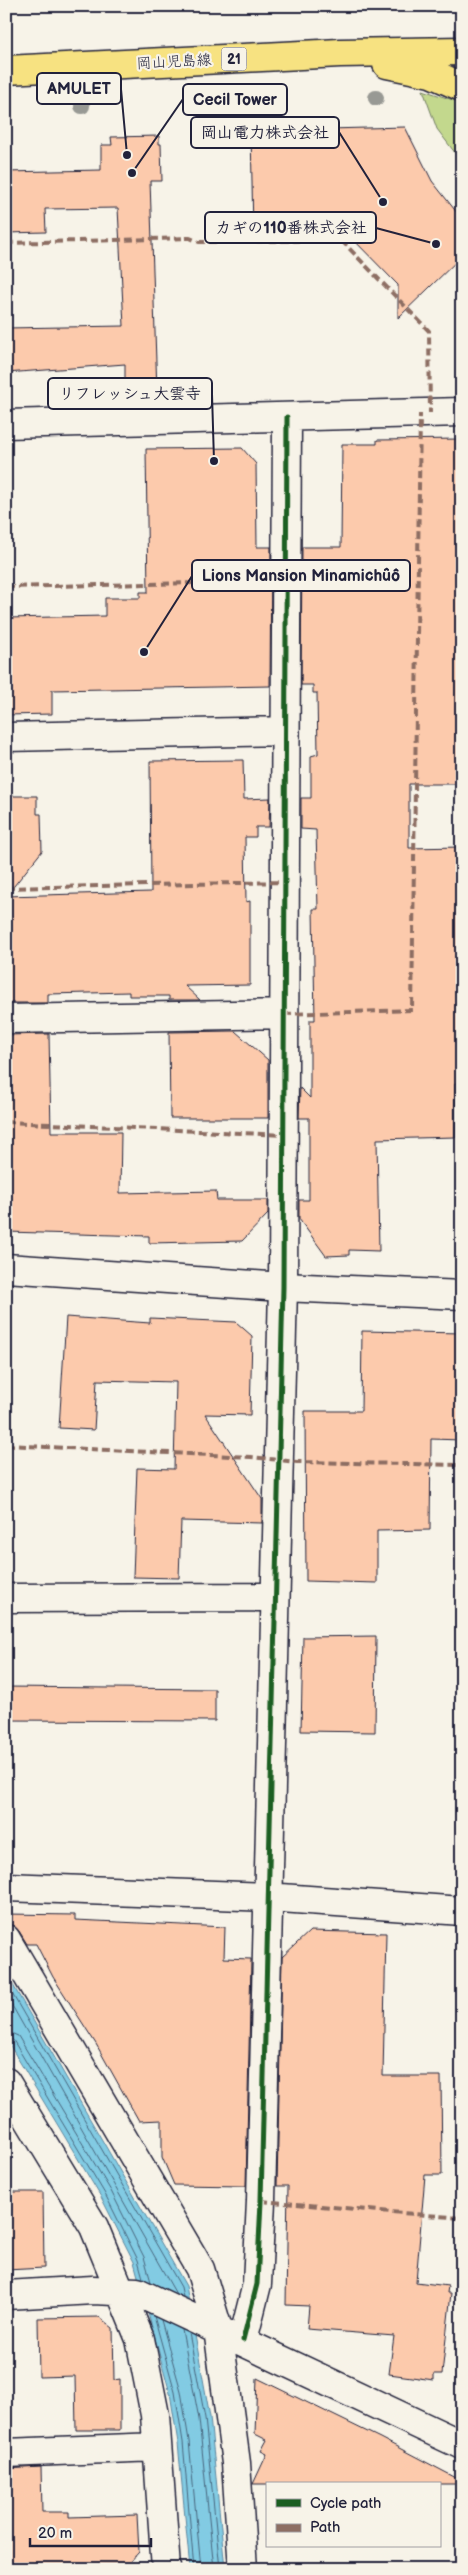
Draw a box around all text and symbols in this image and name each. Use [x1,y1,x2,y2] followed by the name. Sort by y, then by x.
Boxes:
[222,48,246,70] road number: 21
[136,51,212,73] street label: 岡山児島線
[37,73,121,104] callout: AMULET
[46,80,112,99] text: AMULET
[183,84,287,115] callout: Cecil Tower
[193,91,278,110] text: Cecil Tower
[191,117,339,148] callout: 岡山電力株式会社
[201,124,329,143] text: 岡山電力株式会社
[205,212,376,243] callout: カギの110番株式会社
[215,219,367,238] text: カギの110番株式会社
[48,378,212,409] callout: リフレッシュ大雲寺
[59,385,201,404] text: リフレッシュ大雲寺
[192,560,410,591] callout: Lions Mansion Minamichûô
[202,567,400,586] text: Lions Mansion Minamichûô
[266,2482,440,2548] legend
[310,2494,381,2513] text: Cycle path
[30,2515,151,2547] scale bar
[310,2518,340,2537] text: Path
[38,2524,72,2543] text: 20 m

